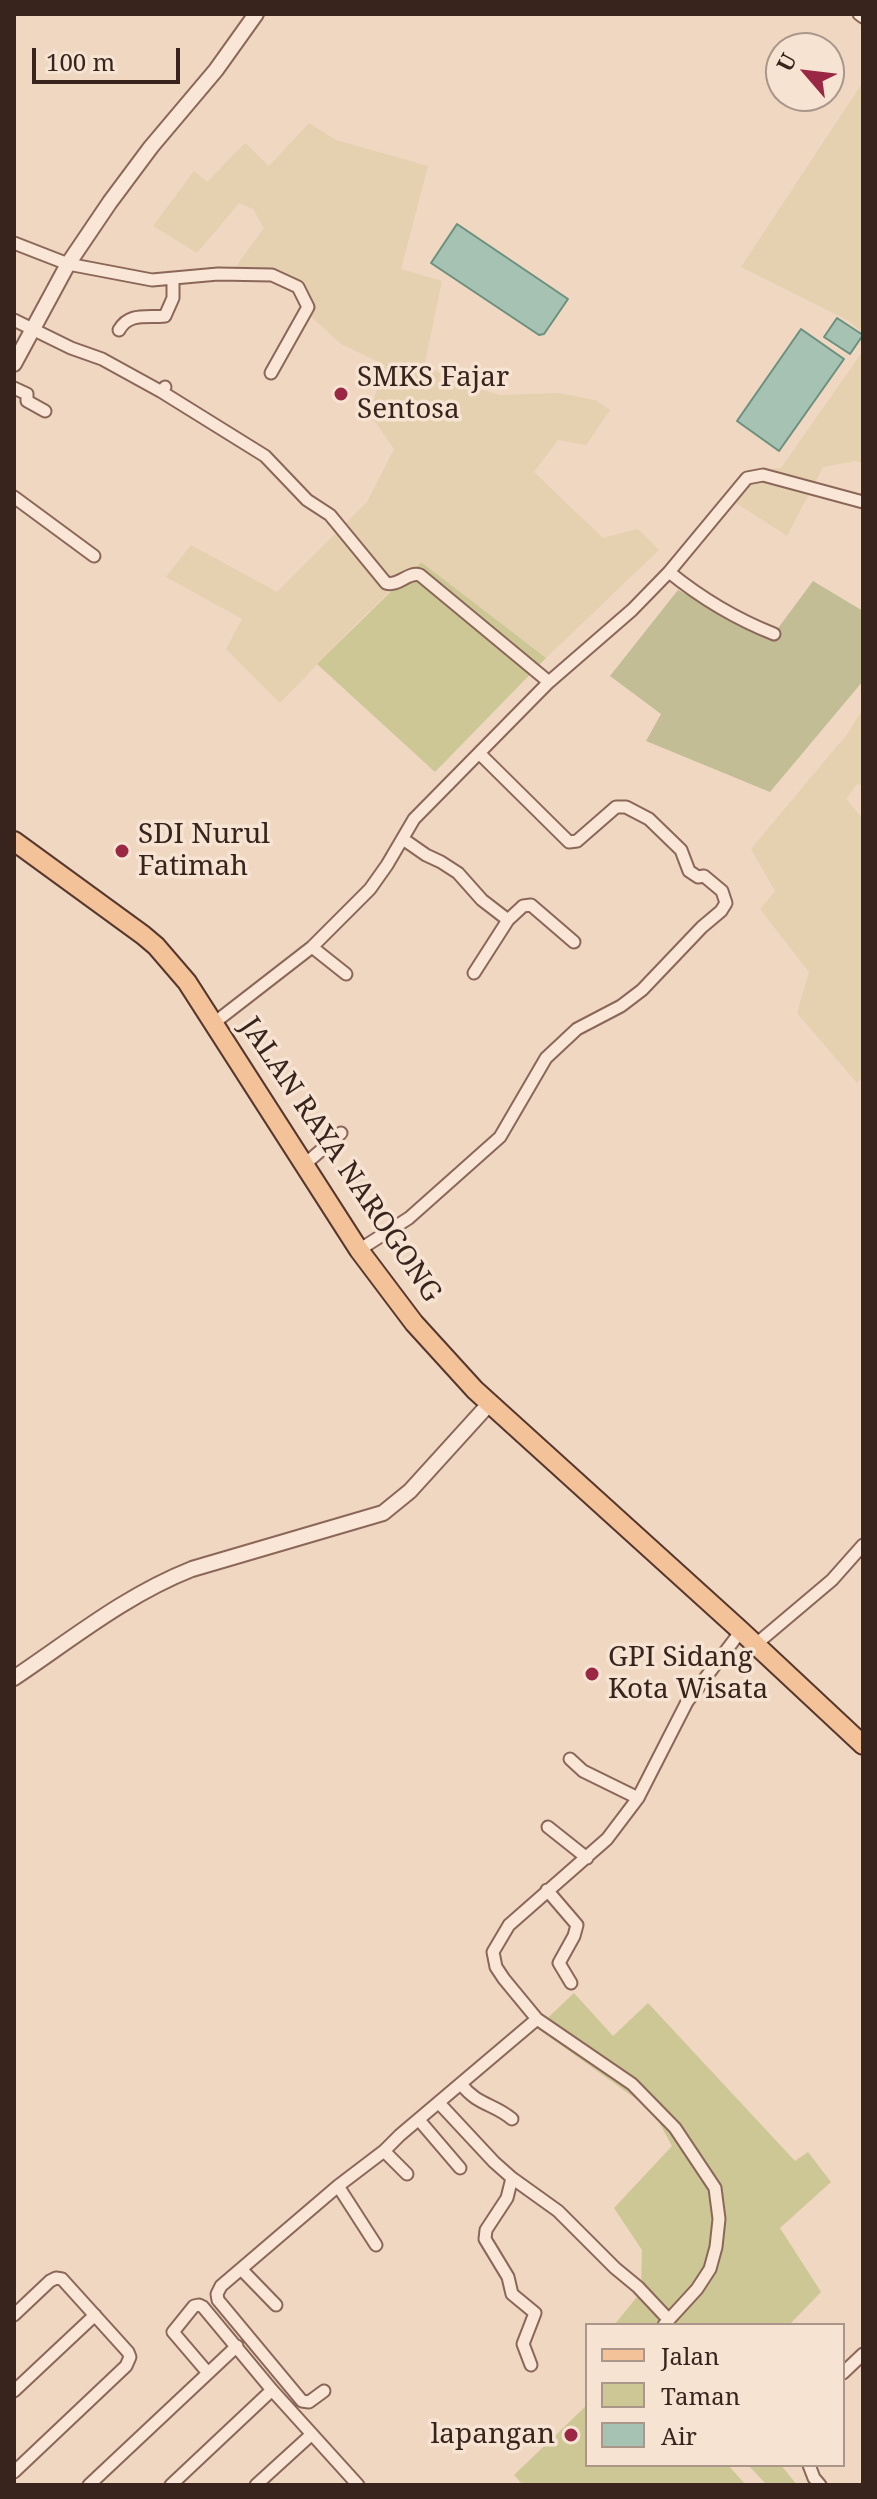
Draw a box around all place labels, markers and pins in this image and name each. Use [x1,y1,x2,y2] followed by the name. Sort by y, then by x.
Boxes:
[357,361,509,427] place label: SMKS Fajar Sentosa
[332,385,350,403] marker: SMKS Fajar Sentosa
[138,818,270,884] place label: SDI Nurul Fatimah
[113,842,131,860] marker: SDI Nurul Fatimah
[608,1641,768,1707] place label: GPI Sidang Kota Wisata
[583,1665,601,1683] marker: GPI Sidang Kota Wisata
[431,2418,555,2452] place label: lapangan
[562,2426,580,2444] marker: lapangan

